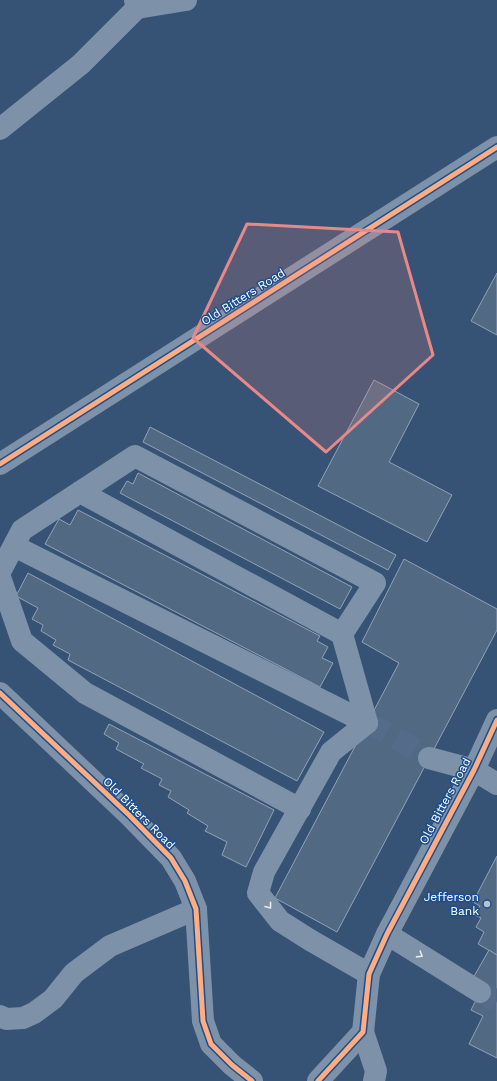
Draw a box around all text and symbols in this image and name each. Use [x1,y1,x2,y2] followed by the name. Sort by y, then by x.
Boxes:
[199,266,287,328] street label: Old Bitters Road
[416,755,474,847] street label: Old Bitters Road
[100,774,178,852] street label: Old Bitters Road
[424,890,479,918] place label: Jefferson Bank
[482,899,492,909] marker: Jefferson Bank
[264,902,271,909] one-way arrow
[416,950,423,957] one-way arrow

